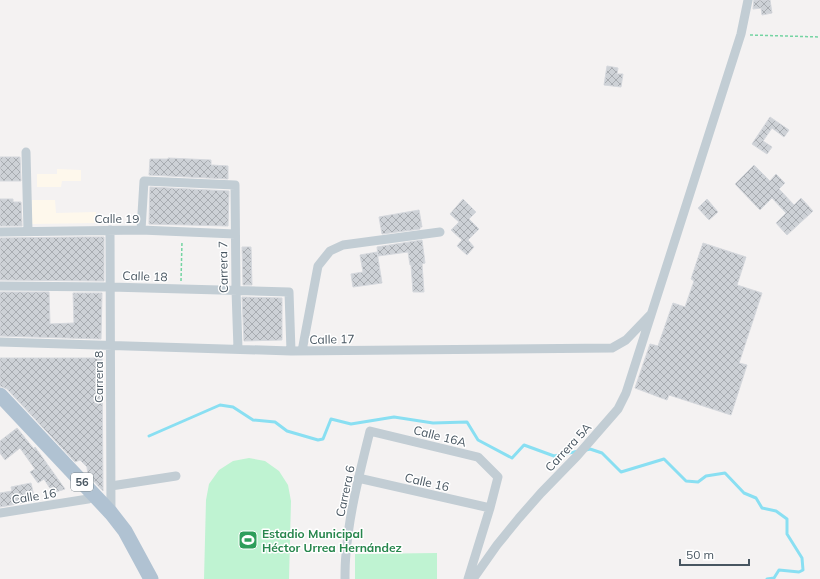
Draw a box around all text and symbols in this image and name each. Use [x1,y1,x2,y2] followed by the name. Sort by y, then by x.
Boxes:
[95,211,139,226] street label: Calle 19
[215,241,231,293] street label: Carrera 7
[122,268,168,284] street label: Calle 18
[309,331,355,347] street label: Calle 17
[91,351,106,403] street label: Carrera 8
[542,419,594,474] street label: Carrera 5A
[412,422,468,450] street label: Calle 16A
[332,464,358,518] street label: Carrera 6
[403,470,451,494] street label: Calle 16
[71,473,93,491] road number: 56
[11,485,57,507] street label: Calle 16
[262,526,402,555] place label: Estadio Municipal Héctor Urrea Hernández
[237,529,259,551] sports icon: Estadio Municipal Héctor Urrea Hernández
[680,541,749,567] scale bar
[686,547,714,562] text: 50 m

